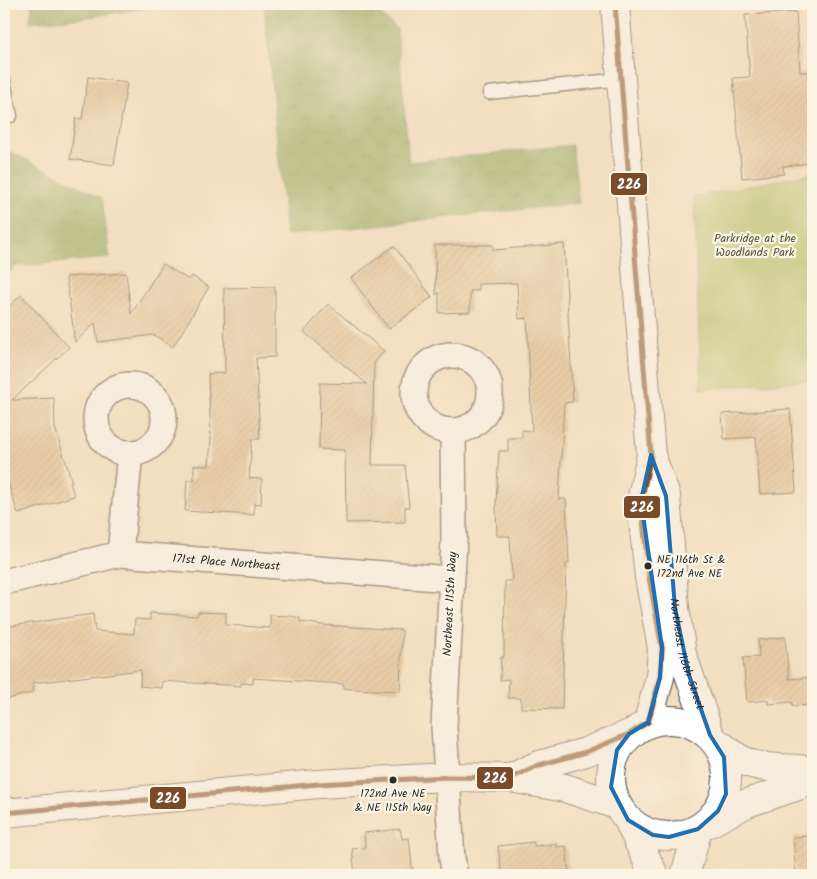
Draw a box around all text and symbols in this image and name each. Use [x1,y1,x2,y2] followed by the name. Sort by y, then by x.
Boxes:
[610,172,648,196] line badge: 226
[617,174,641,196] text: 226
[714,229,797,262] park label: Parkridge at the Woodlands Park
[623,495,661,519] line badge: 226
[630,497,654,519] text: 226
[172,548,281,576] street label: 171st Place Northeast
[438,551,462,657] street label: Northeast 115th Way
[657,551,725,583] place label: NE 116th St & 172nd Ave NE
[643,561,653,571] marker: NE 116th St & 172nd Ave NE
[665,597,710,713] street label: Northeast 116th Street
[476,766,514,790] line badge: 226
[483,768,507,790] text: 226
[388,775,398,785] marker: 172nd Ave NE & NE 115th Way
[355,785,432,817] place label: 172nd Ave NE & NE 115th Way
[149,786,187,810] line badge: 226
[156,788,180,810] text: 226

